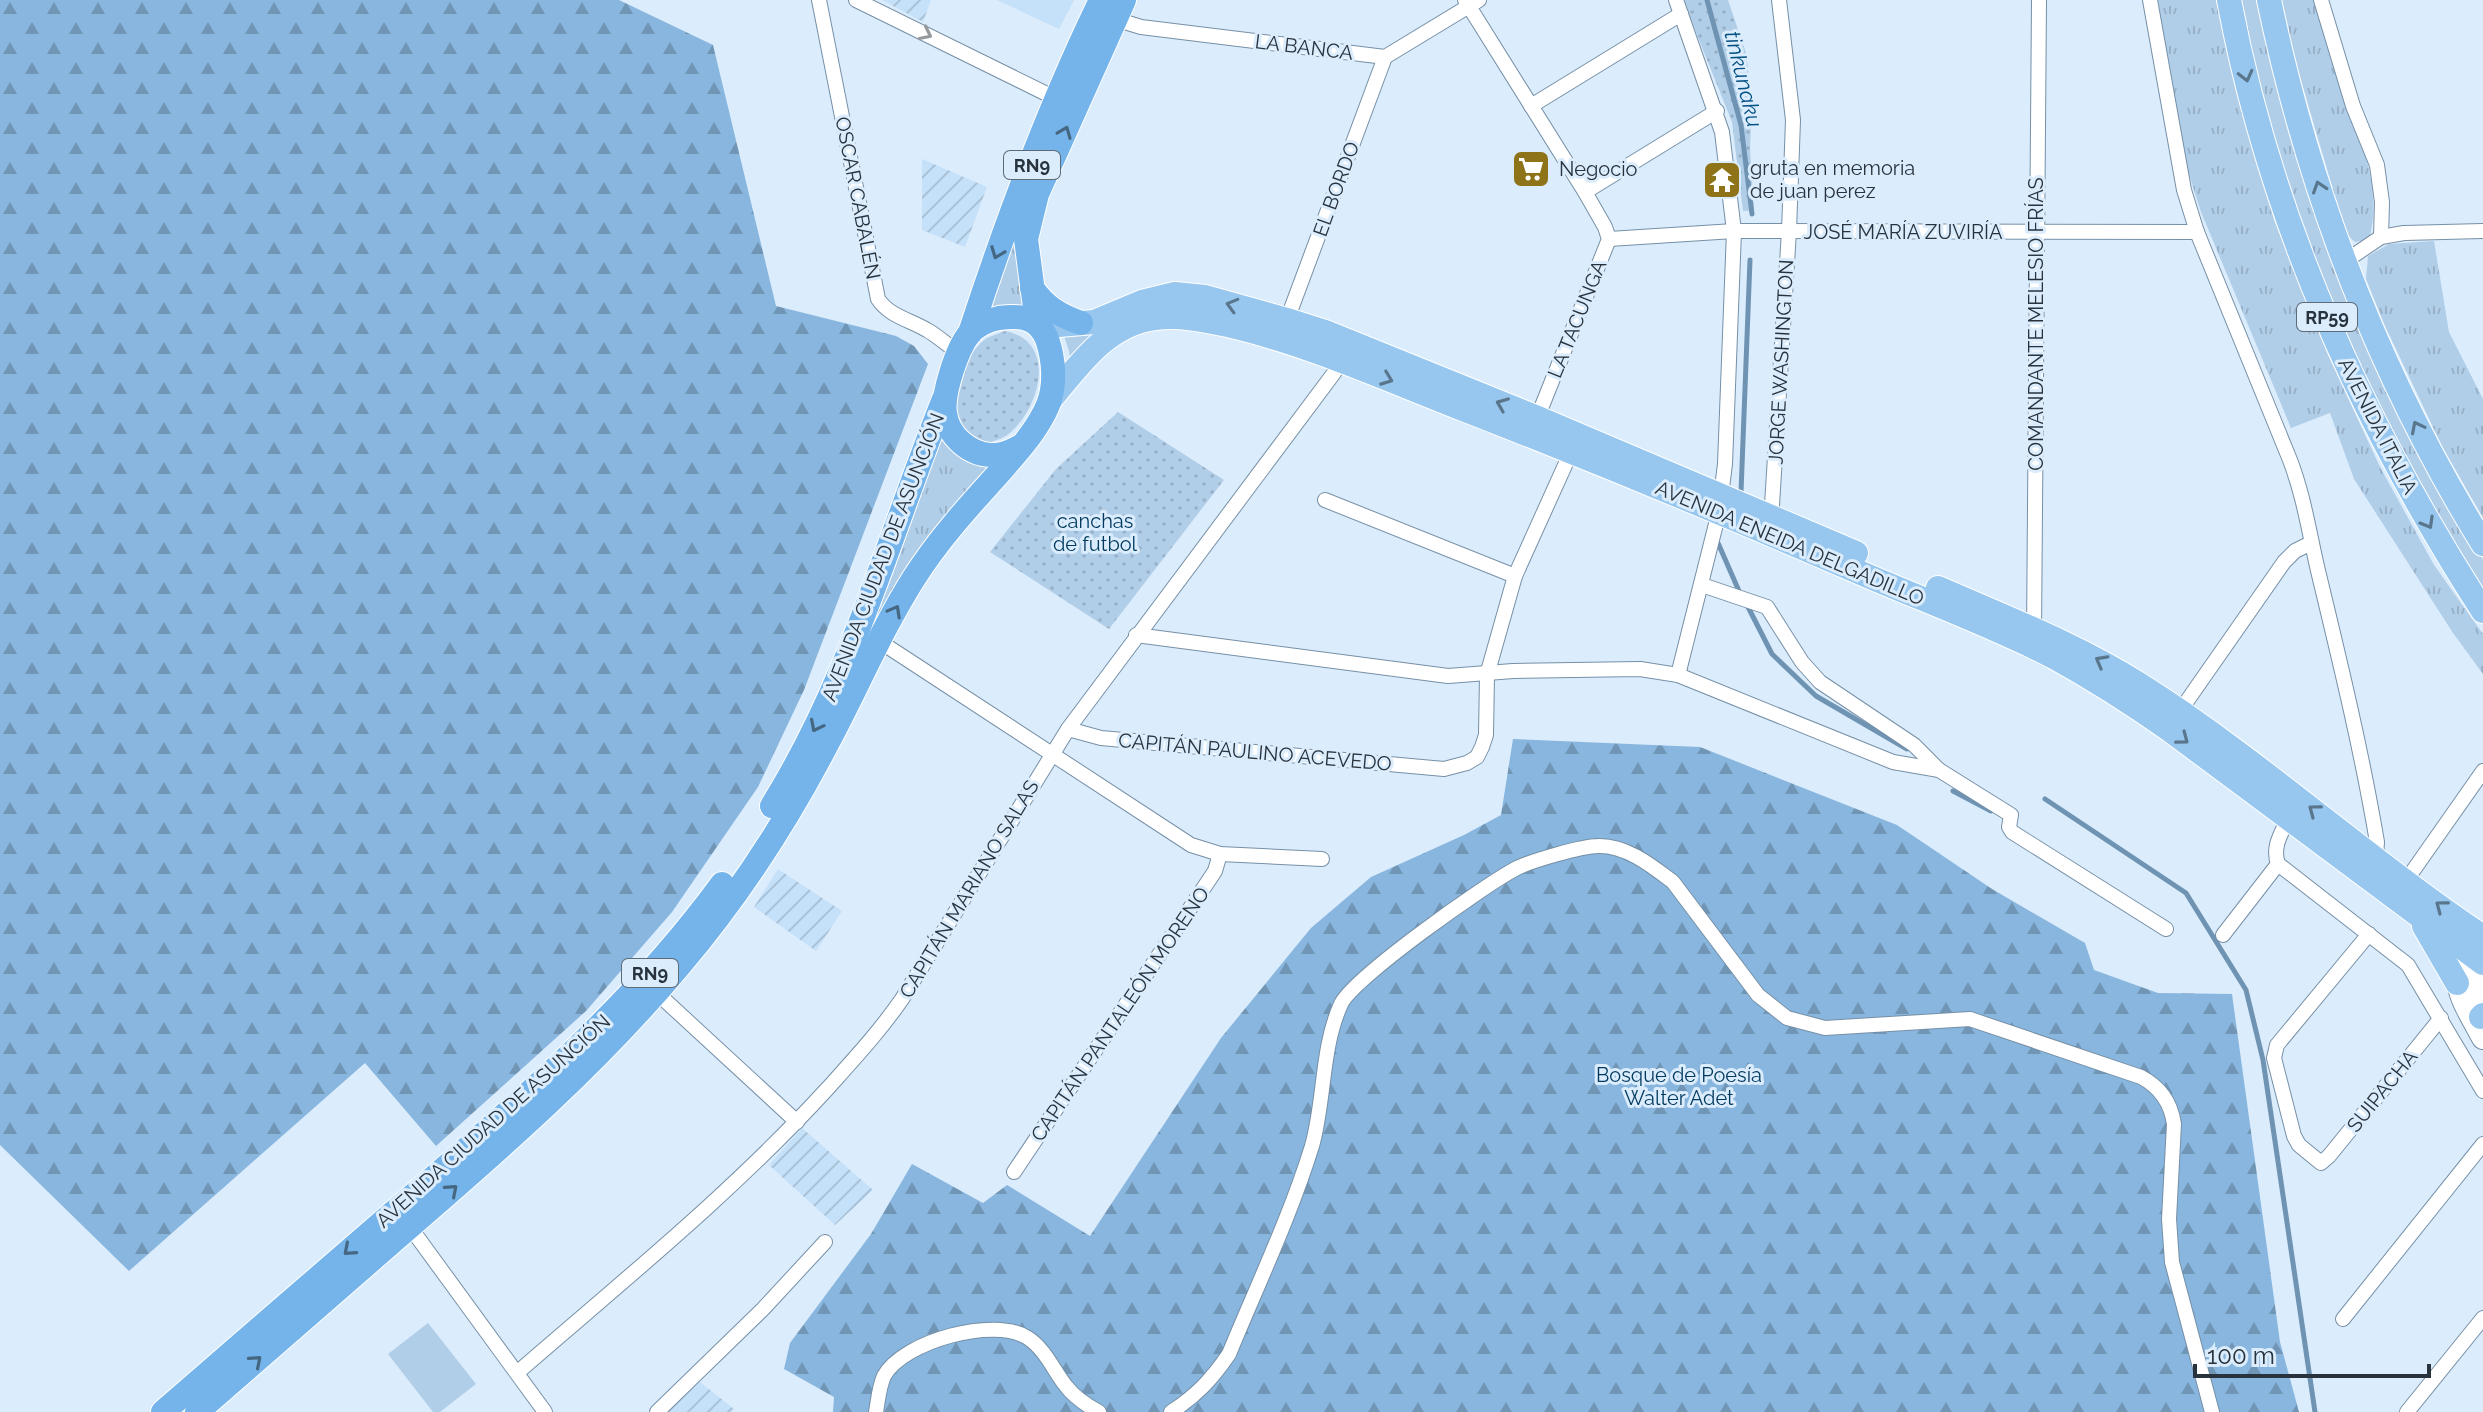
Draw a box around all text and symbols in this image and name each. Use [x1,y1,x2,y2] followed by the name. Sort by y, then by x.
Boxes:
[918,25,933,40] one-way arrow
[1720,28,1768,130] water label: tinkunaku
[1254,29,1355,65] street label: LA BANCA
[2237,69,2254,82] one-way arrow
[830,115,886,281] street label: OSCAR CABALÉN
[1055,125,1072,139] one-way arrow
[1308,138,1364,240] street label: EL BORDO
[1510,148,1552,190] supermarket icon: Negocio
[1004,151,1060,179] road number: RN9
[1750,156,1915,203] place label: gruta en memoria de juan perez
[1559,157,1638,181] place label: Negocio
[1701,159,1743,201] temple icon: gruta en memoria de juan perez
[2024,177,2048,471] street label: COMANDANTE MELESIO FRÍAS
[2312,180,2328,194] one-way arrow
[1804,220,2003,244] street label: JOSÉ MARÍA ZUVIRÍA
[990,245,1007,259] one-way arrow
[1542,256,1612,381] street label: LA TACUNGA
[1764,259,1798,465] street label: JORGE WASHINGTON
[1225,297,1239,314] one-way arrow
[2297,303,2357,331] road number: RP59
[2333,354,2423,499] street label: AVENIDA ITALIA
[1379,370,1393,386] one-way arrow
[1496,397,1510,414] one-way arrow
[817,409,949,705] street label: AVENIDA CIUDAD DE ASUNCIÓN
[2411,421,2427,435] one-way arrow
[1652,475,1928,611] street label: AVENIDA ENEIDA DELGADILLO
[1053,509,1138,556] park label: canchas de futbol
[2418,514,2434,528] one-way arrow
[885,605,901,620] one-way arrow
[2094,656,2109,671] one-way arrow
[811,718,826,732] one-way arrow
[1117,728,1393,776] street label: CAPITÁN PAULINO ACEVEDO
[2174,730,2189,744] one-way arrow
[894,776,1044,1002] street label: CAPITÁN MARIANO SALAS
[2308,806,2322,820] one-way arrow
[1026,882,1214,1146] street label: CAPITÁN PANTALEÓN MORENO
[2435,901,2450,916] one-way arrow
[622,959,678,987] road number: RN9
[371,1009,615,1233] street label: AVENIDA CIUDAD DE ASUNCIÓN
[2342,1045,2423,1137] street label: SUIPACHA
[1596,1063,1762,1110] park label: Bosque de Poesía Walter Adet
[443,1186,458,1200] one-way arrow
[344,1240,359,1255] one-way arrow
[2195,1328,2429,1378] scale bar
[2207,1341,2275,1370] text: 100 m
[246,1356,261,1371] one-way arrow

